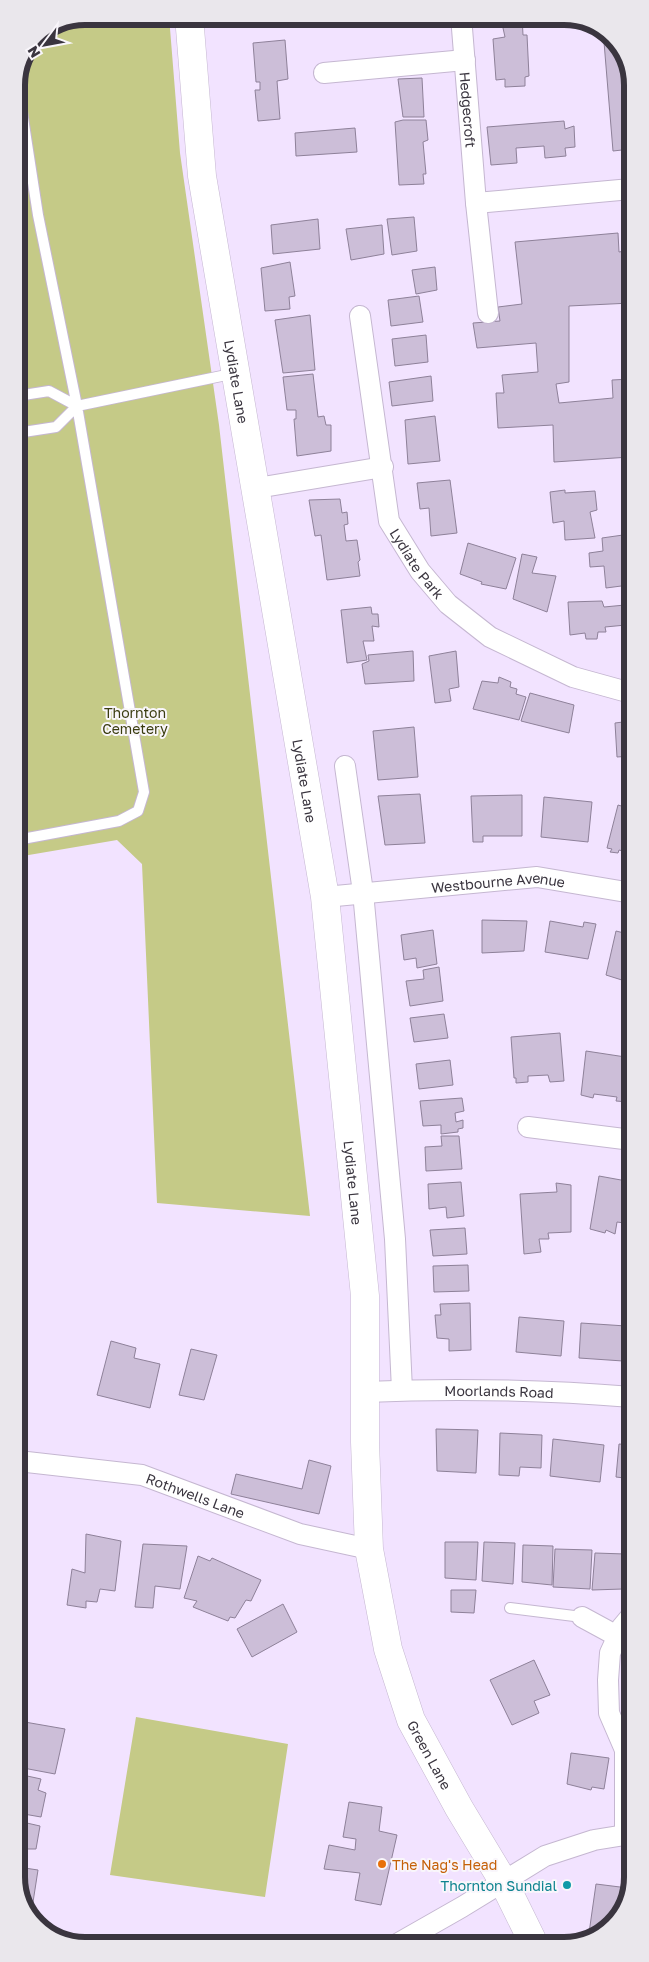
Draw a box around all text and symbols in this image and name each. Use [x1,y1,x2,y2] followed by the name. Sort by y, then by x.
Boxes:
[20,20,70,70] north arrow
[24,43,44,61] text: N
[457,71,480,148] street label: Hedgecroft
[222,338,253,425] street label: Lydiate Lane
[387,525,448,602] street label: Lydiate Park
[102,704,168,737] park label: Thornton Cemetery
[290,738,321,824] street label: Lydiate Lane
[430,868,566,895] street label: Westbourne Avenue
[341,1140,366,1226] street label: Lydiate Lane
[444,1381,554,1401] street label: Moorlands Road
[144,1469,247,1521] street label: Rothwells Lane
[404,1717,456,1792] street label: Green Lane
[392,1856,497,1873] place label: The Nag's Head
[376,1858,388,1870] marker: The Nag's Head
[440,1877,557,1894] place label: Thornton Sundial
[561,1879,573,1891] marker: Thornton Sundial

